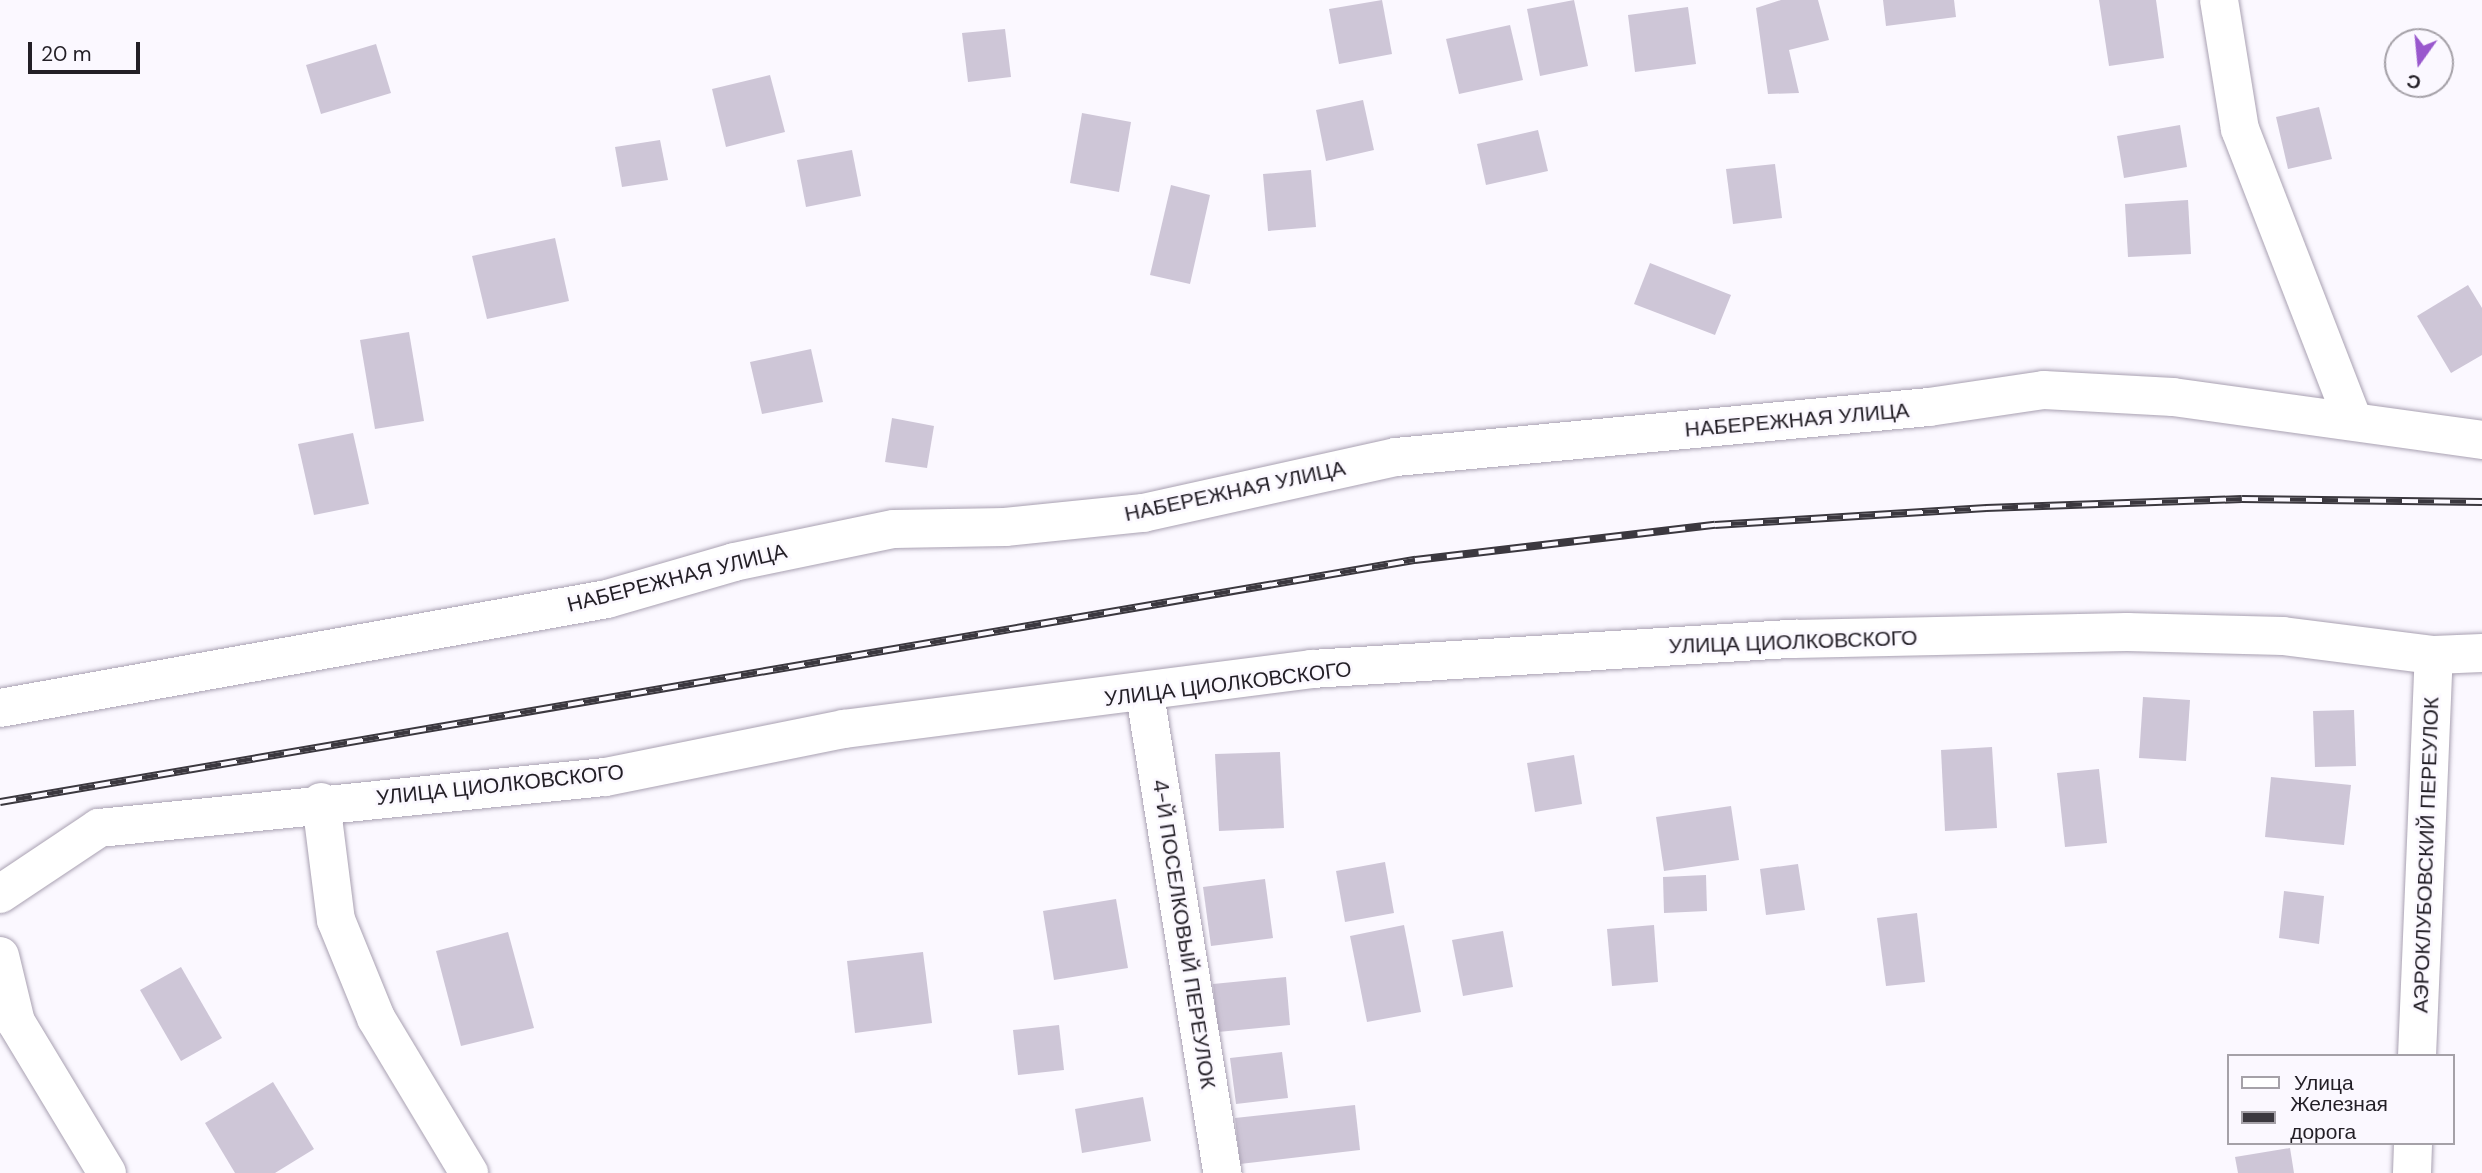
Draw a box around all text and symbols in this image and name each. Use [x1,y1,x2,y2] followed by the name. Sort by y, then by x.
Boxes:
[32,28,144,72] scale bar
[2384,28,2454,98] north arrow
[41,40,92,68] text: 20 m
[2404,68,2424,96] text: С
[1684,398,1910,442] street label: НАБЕРЕЖНАЯ УЛИЦА
[1122,455,1348,527] street label: НАБЕРЕЖНАЯ УЛИЦА
[565,539,789,617] street label: НАБЕРЕЖНАЯ УЛИЦА
[1668,625,1918,659] street label: УЛИЦА ЦИОЛКОВСКОГО
[1103,656,1353,712] street label: УЛИЦА ЦИОЛКОВСКОГО
[2408,696,2444,1014] street label: АЭРОКЛУБОВСКИЙ ПЕРЕУЛОК
[375,759,625,811] street label: УЛИЦА ЦИОЛКОВСКОГО
[1147,778,1221,1090] street label: 4-Й ПОСЕЛКОВЫЙ ПЕРЕУЛОК
[2226,1054,2454,1145] legend
[2294,1069,2354,1097] text: Улица
[2290,1090,2388,1146] text: Железная дорога

